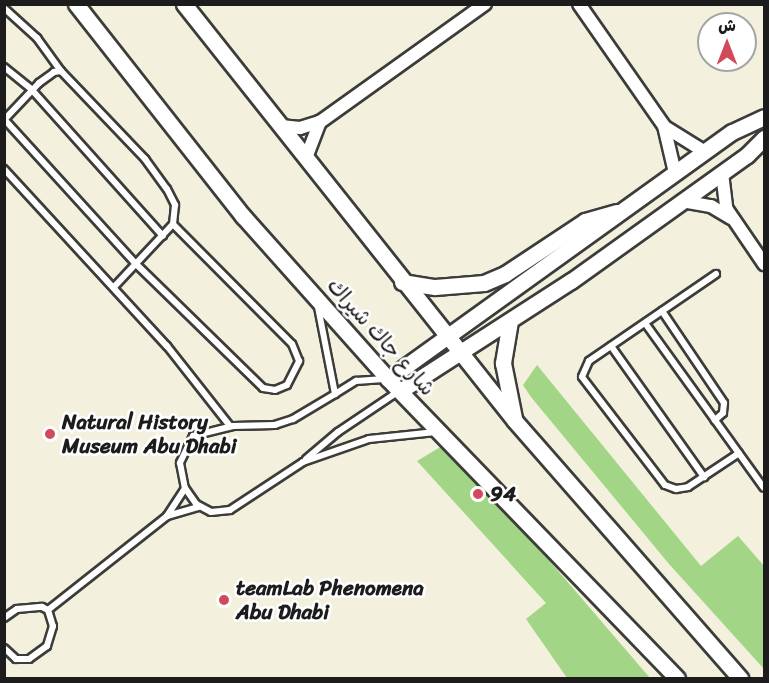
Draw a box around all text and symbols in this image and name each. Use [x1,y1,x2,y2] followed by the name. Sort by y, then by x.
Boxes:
[718,11,736,40] text: ش
[697,12,757,72] north arrow
[322,273,440,401] street label: شارع جاك شيراك
[62,409,237,459] place label: Natural History Museum Abu Dhabi
[43,427,57,441] marker: Natural History Museum Abu Dhabi
[490,481,516,507] place label: 94
[471,487,485,501] marker: 94
[236,575,424,625] place label: teamLab Phenomena Abu Dhabi
[217,593,231,607] marker: teamLab Phenomena Abu Dhabi

